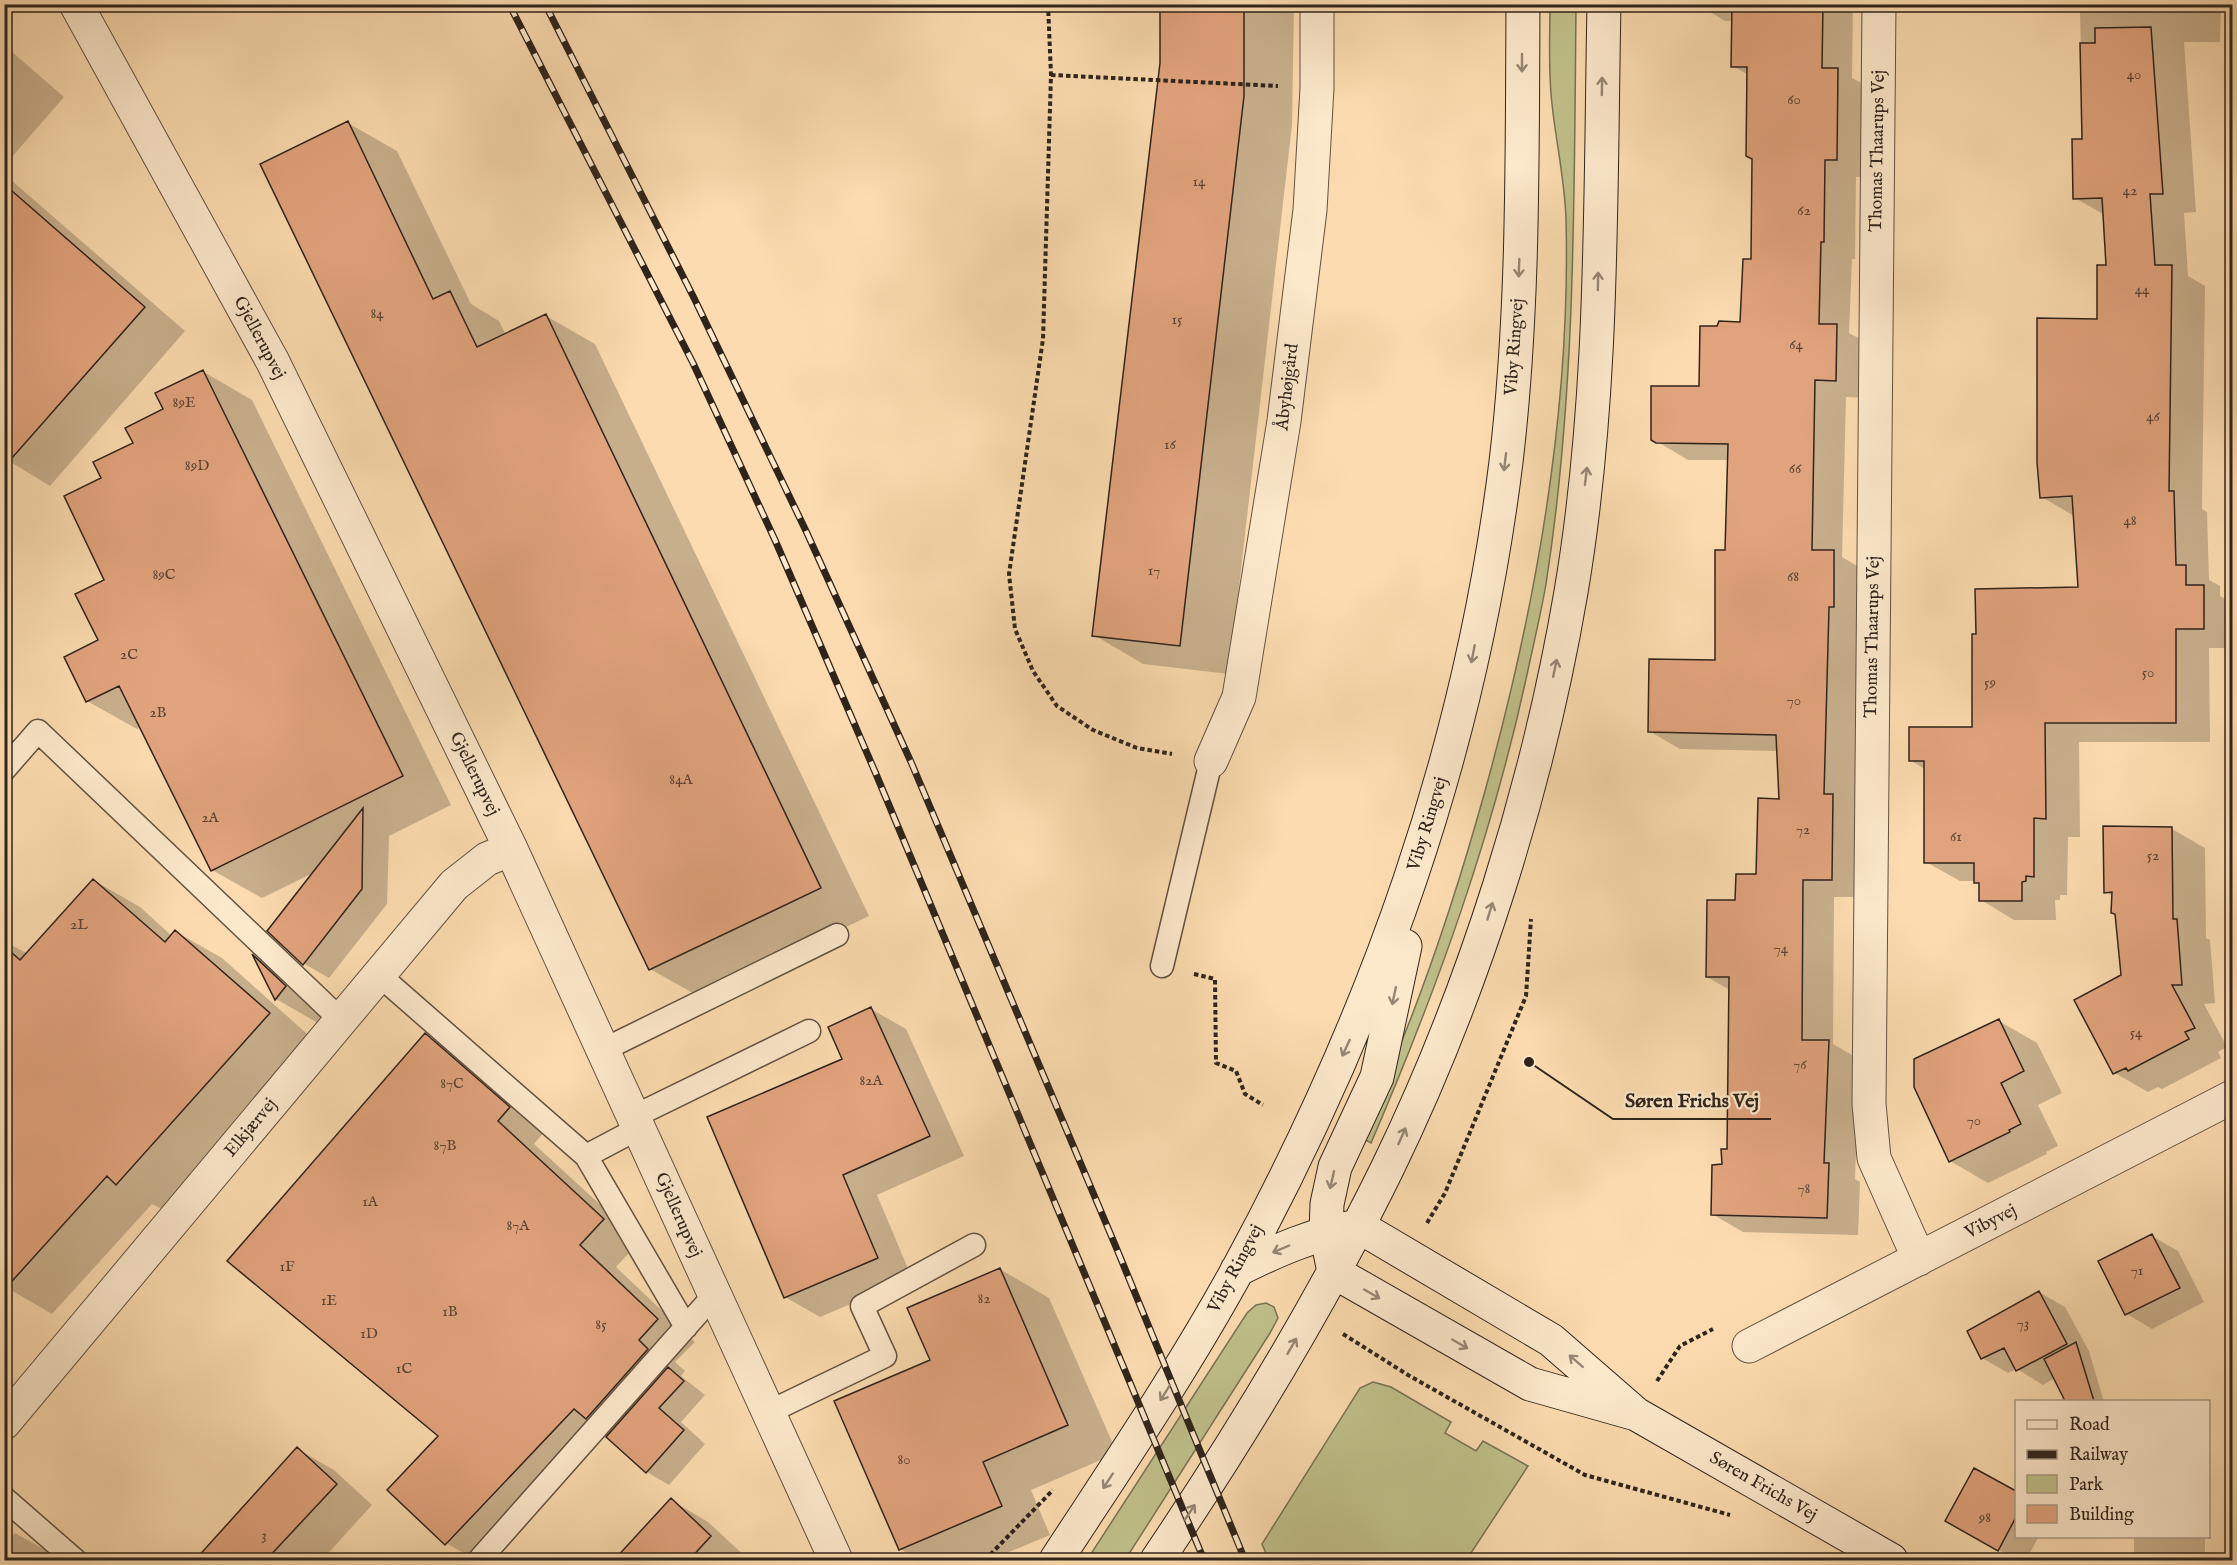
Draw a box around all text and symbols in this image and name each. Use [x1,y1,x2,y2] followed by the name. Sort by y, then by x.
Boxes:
[1516,52,1528,72] one-way arrow
[2127,65,2141,84] house number: 40
[1865,70,1891,232] street label: Thomas Thaarups Vej
[1597,77,1608,97] one-way arrow
[1787,90,1801,109] house number: 60
[1193,172,1206,191] house number: 14
[2123,181,2137,200] house number: 42
[1797,201,1811,220] house number: 62
[1514,257,1525,277] one-way arrow
[1593,272,1604,292] one-way arrow
[2135,280,2150,299] house number: 44
[228,293,290,383] street label: Gjellerupvej
[1500,298,1530,397] street label: Viby Ringvej
[370,304,384,323] house number: 84
[1171,310,1183,329] house number: 15
[1789,335,1803,354] house number: 64
[1269,342,1305,433] street label: Åbyhøjgård
[173,393,195,412] house number: 89E
[2146,407,2161,426] house number: 46
[1164,435,1177,454] house number: 16
[1500,452,1511,472] one-way arrow
[185,456,209,475] house number: 89D
[1789,459,1802,478] house number: 66
[1581,466,1592,486] one-way arrow
[2123,511,2137,530] house number: 48
[1860,556,1886,718] street label: Thomas Thaarups Vej
[1148,561,1160,580] house number: 17
[152,565,176,584] house number: 89C
[1787,567,1799,586] house number: 68
[1467,644,1478,664] one-way arrow
[120,645,138,664] house number: 2C
[1550,659,1561,678] one-way arrow
[2142,663,2154,682] house number: 50
[1984,673,1996,692] house number: 59
[1787,691,1801,710] house number: 70
[150,703,167,722] house number: 2B
[444,728,504,820] street label: Gjellerupvej
[669,770,694,789] house number: 84A
[1402,774,1453,875] street label: Viby Ringvej
[201,808,219,827] house number: 2A
[1796,820,1810,839] house number: 72
[1950,827,1962,846] house number: 61
[2147,846,2159,865] house number: 52
[1485,902,1496,921] one-way arrow
[70,915,88,934] house number: 2L
[1774,939,1789,958] house number: 74
[1388,986,1399,1005] one-way arrow
[2130,1023,2143,1042] house number: 54
[1340,1038,1352,1056] one-way arrow
[1793,1055,1807,1074] house number: 76
[859,1071,883,1090] house number: 82A
[440,1074,464,1093] house number: 87C
[1613,1081,1771,1119] callout: Søren Frichs Vej
[1625,1089,1759,1114] text: Søren Frichs Vej
[220,1094,282,1162] street label: Elkjærvej
[1967,1111,1981,1130] house number: 70
[1397,1127,1409,1145] one-way arrow
[434,1136,456,1155] house number: 87B
[649,1169,707,1261] street label: Gjellerupvej
[1326,1169,1337,1189] one-way arrow
[1798,1179,1811,1198] house number: 78
[362,1192,379,1211] house number: 1A
[1960,1199,2021,1245] street label: Vibyvej
[506,1216,530,1235] house number: 87A
[1203,1221,1269,1318] street label: Viby Ringvej
[1272,1244,1290,1255] one-way arrow
[279,1257,295,1276] house number: 1F
[2131,1261,2143,1280] house number: 71
[1363,1288,1380,1300] one-way arrow
[978,1289,990,1308] house number: 82
[321,1291,337,1310] house number: 1E
[442,1302,458,1321] house number: 1B
[2017,1314,2029,1333] house number: 73
[595,1315,607,1334] house number: 85
[360,1324,378,1343] house number: 1D
[1286,1338,1298,1355] one-way arrow
[1452,1339,1469,1351] one-way arrow
[1568,1355,1584,1368] one-way arrow
[396,1359,412,1378] house number: 1C
[1158,1384,1170,1401] one-way arrow
[2015,1400,2210,1538] legend
[2069,1414,2110,1437] text: Road
[2069,1444,2128,1467] text: Railway
[1705,1447,1821,1527] street label: Søren Frichs Vej
[897,1450,911,1469] house number: 80
[1102,1472,1114,1489] one-way arrow
[2069,1474,2104,1497] text: Park
[1184,1504,1196,1521] one-way arrow
[2069,1504,2134,1527] text: Building
[1978,1508,1991,1527] house number: 98
[261,1526,267,1545] house number: 3

